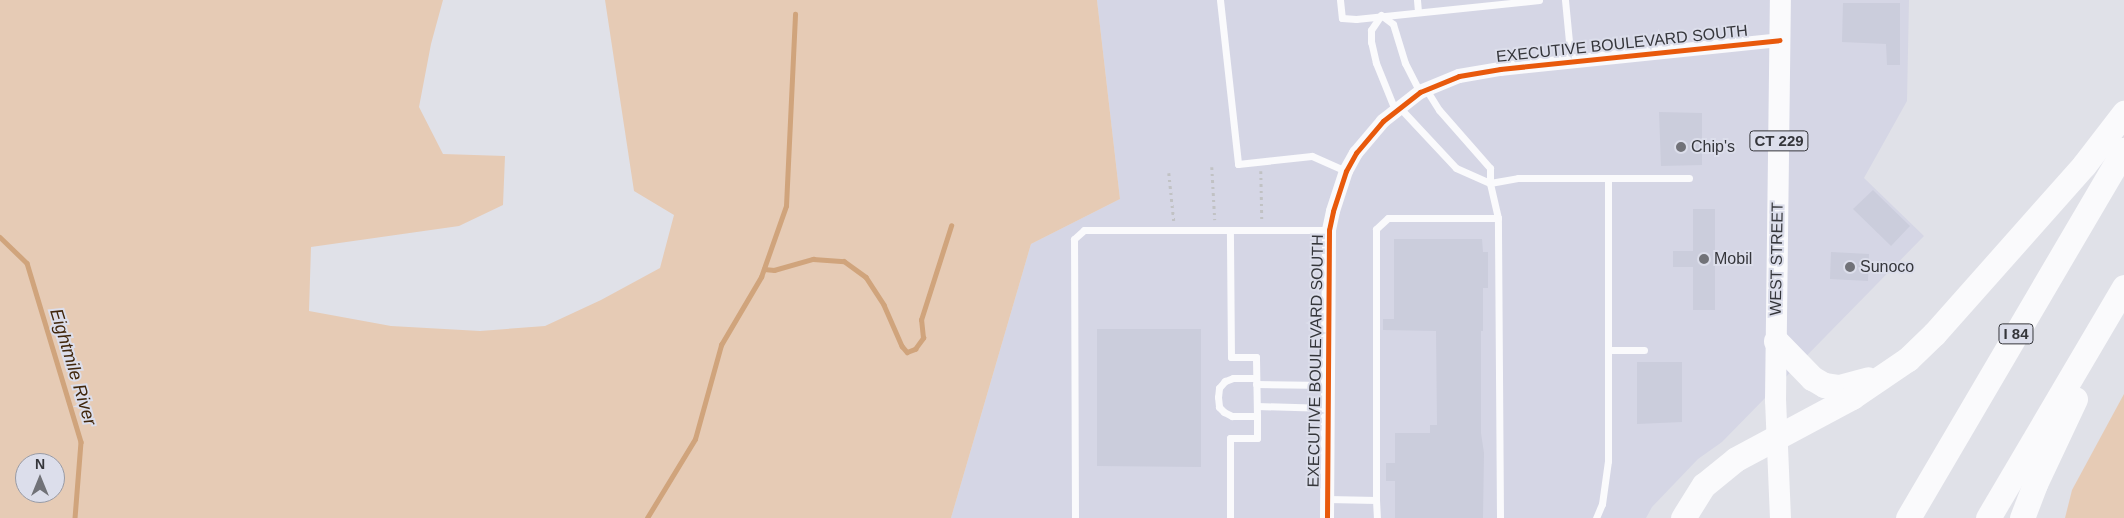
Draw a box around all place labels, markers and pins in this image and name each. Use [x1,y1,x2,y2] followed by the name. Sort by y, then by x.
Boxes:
[1691,137,1735,157] place label: Chip's
[1675,141,1687,153] marker: Chip's
[1714,249,1752,269] place label: Mobil
[1698,253,1710,265] marker: Mobil
[1860,257,1914,277] place label: Sunoco
[1844,261,1856,273] marker: Sunoco

